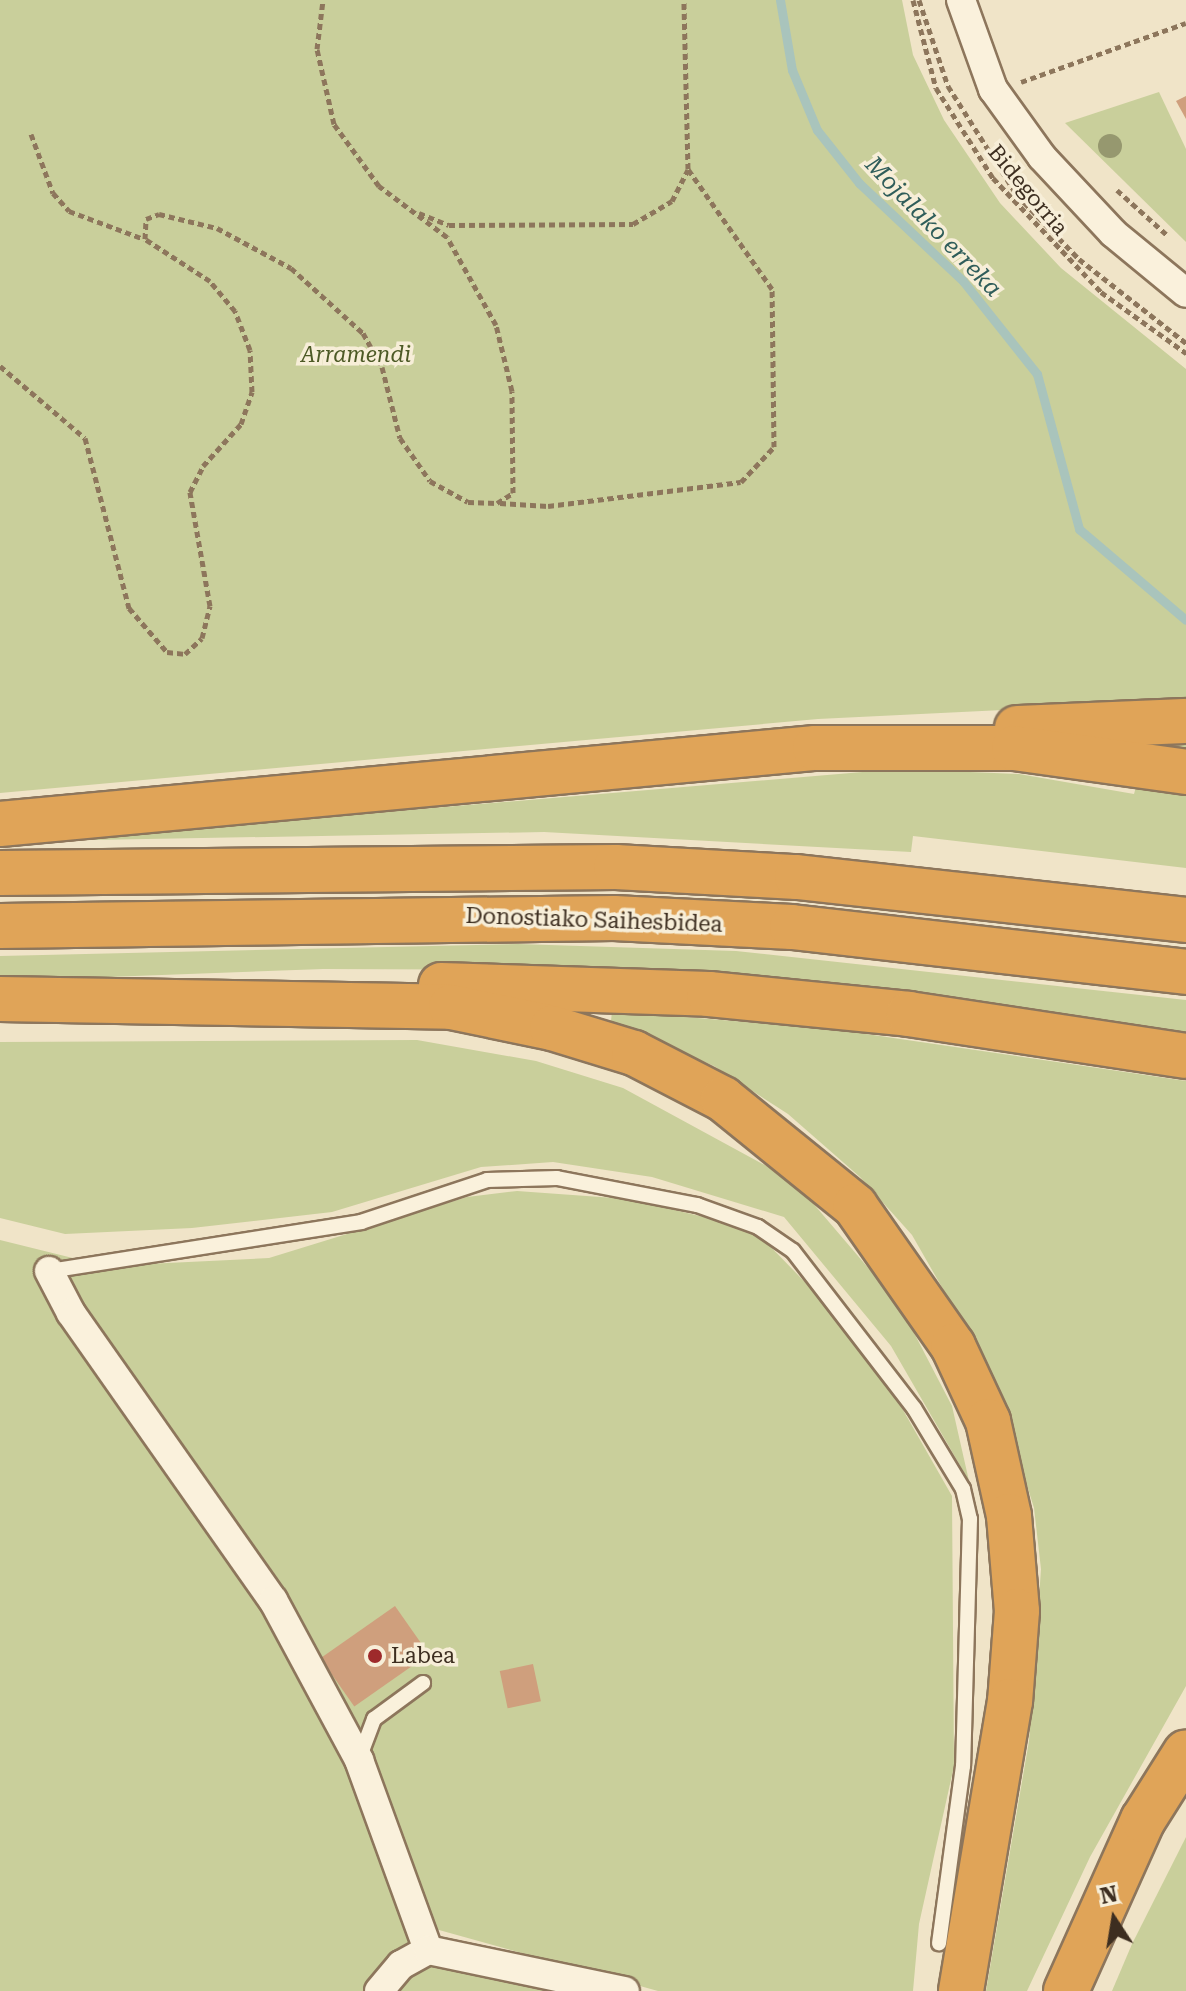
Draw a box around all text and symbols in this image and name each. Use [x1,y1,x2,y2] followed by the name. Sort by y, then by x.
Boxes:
[982,139,1074,241] street label: Bidegorria
[859,151,1007,303] water label: Mojalako erreka
[301,342,411,368] park label: Arramendi
[465,902,723,938] street label: Donostiako Saihesbidea
[391,1643,455,1669] place label: Labea
[366,1647,384,1665] marker: Labea
[1074,1879,1154,1959] north arrow
[1098,1881,1120,1909] text: N

